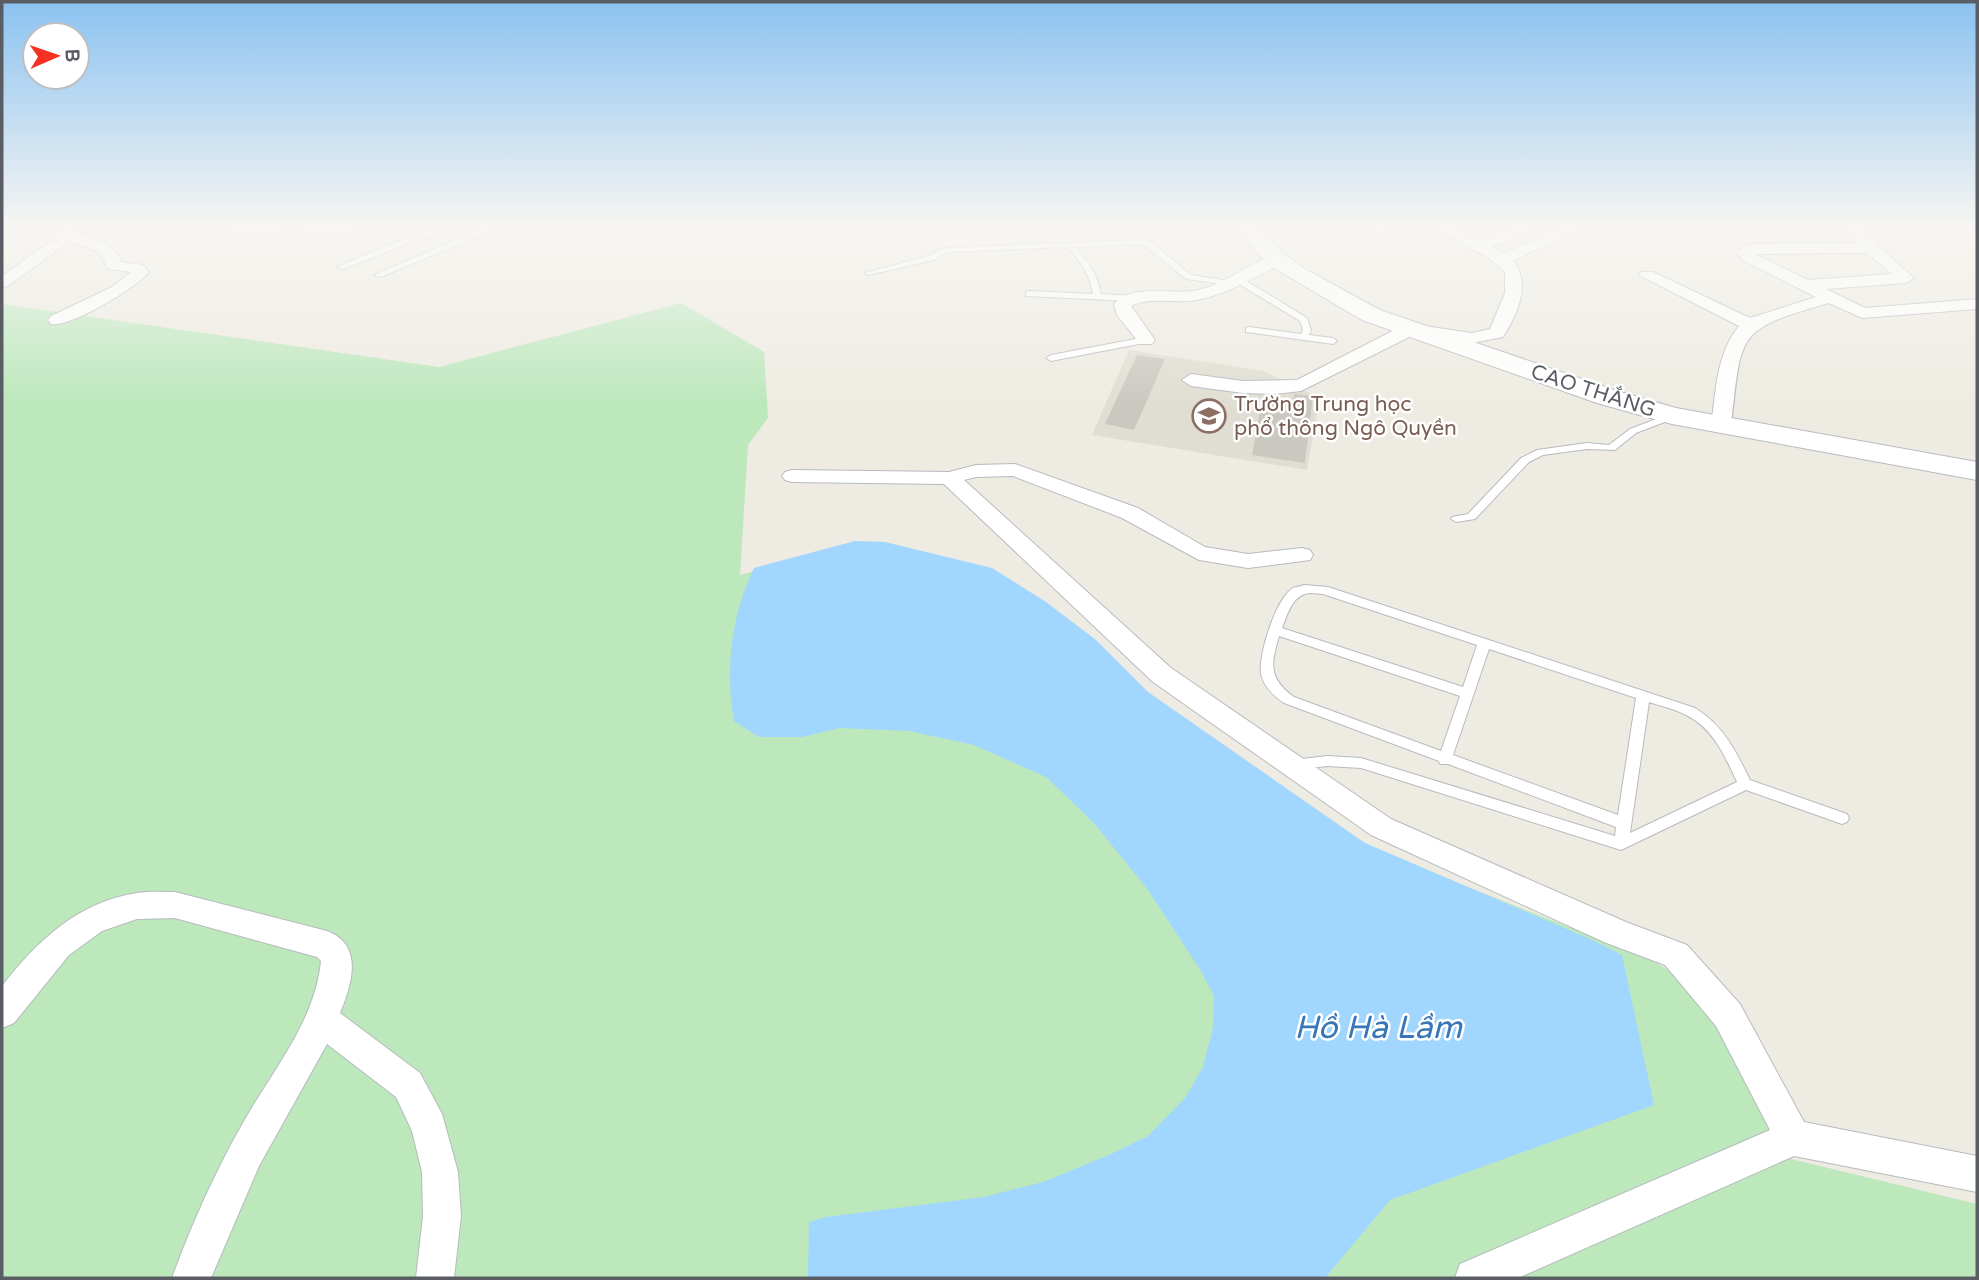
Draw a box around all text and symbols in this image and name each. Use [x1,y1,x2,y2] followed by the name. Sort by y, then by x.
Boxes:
[21,21,91,91] north arrow
[61,48,83,62] text: B
[1528,357,1659,423] street label: CAO THẮNG
[1234,392,1457,441] place label: Trường Trung học phổ thông Ngô Quyền
[1190,397,1228,435] school or university icon: Trường Trung học phổ thông Ngô Quyền
[1294,1009,1462,1047] water label: Hồ Hà Lầm

